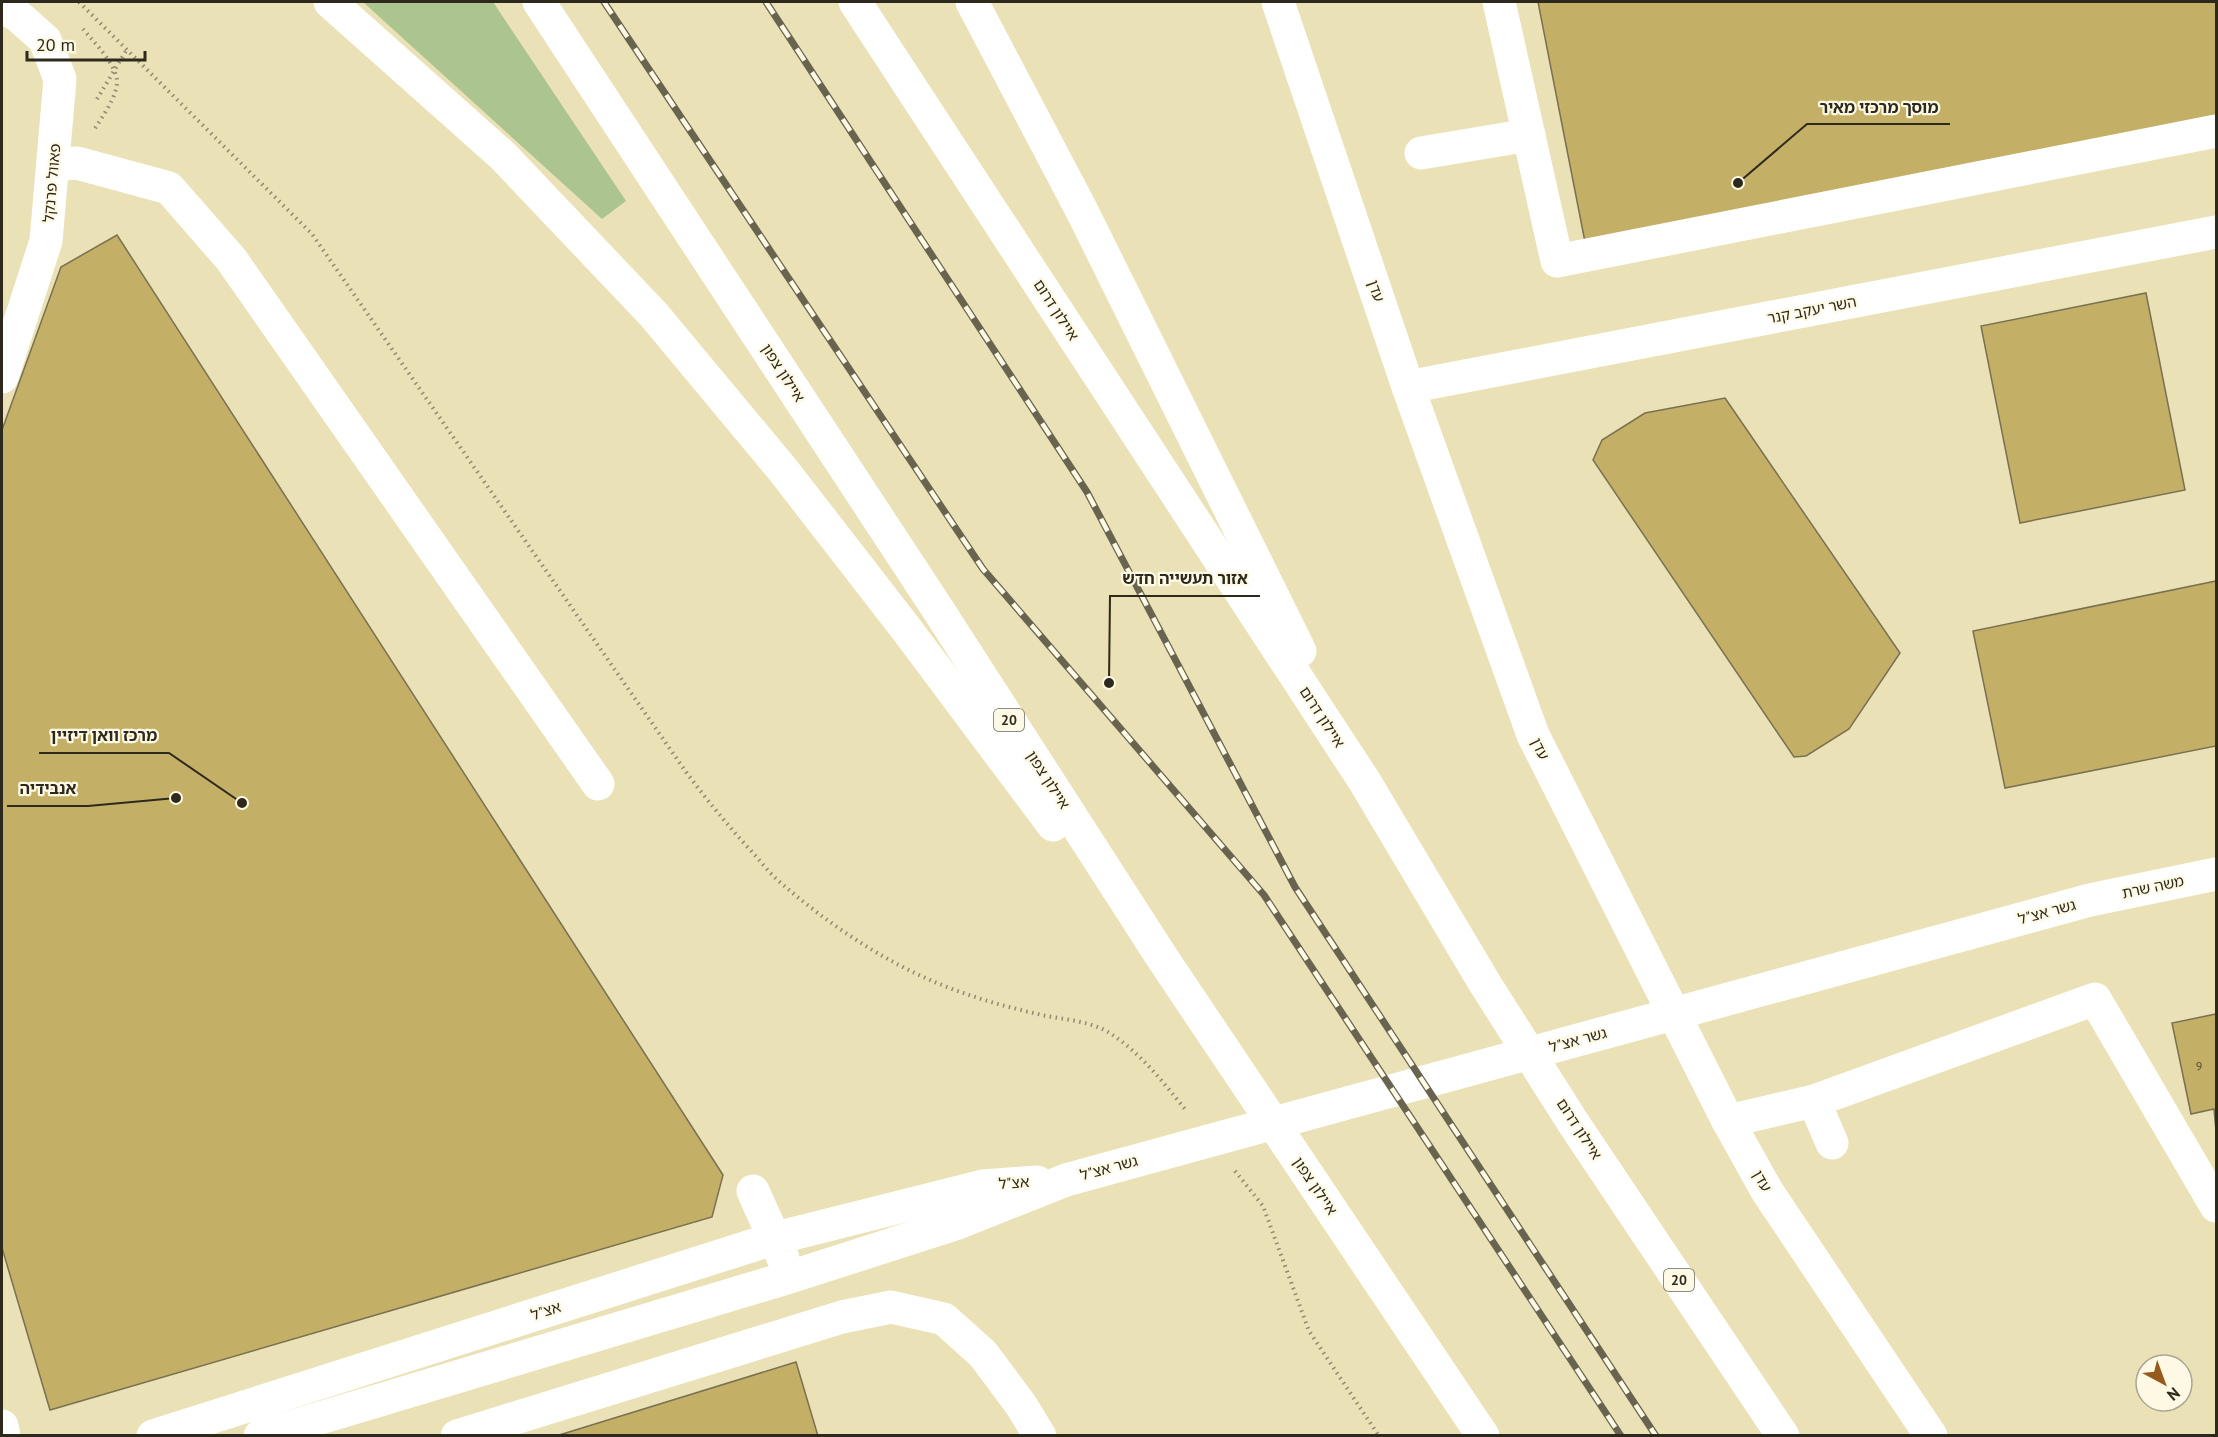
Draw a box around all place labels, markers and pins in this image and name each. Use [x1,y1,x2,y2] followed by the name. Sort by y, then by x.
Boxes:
[1807,90,1950,124] callout: מוסך מרכזי מאיר
[1110,562,1260,596] callout: אזור תעשייה חדש
[39,719,169,753] callout: מרכז וואן דיזיין
[7,772,88,806] callout: אנבידיה

